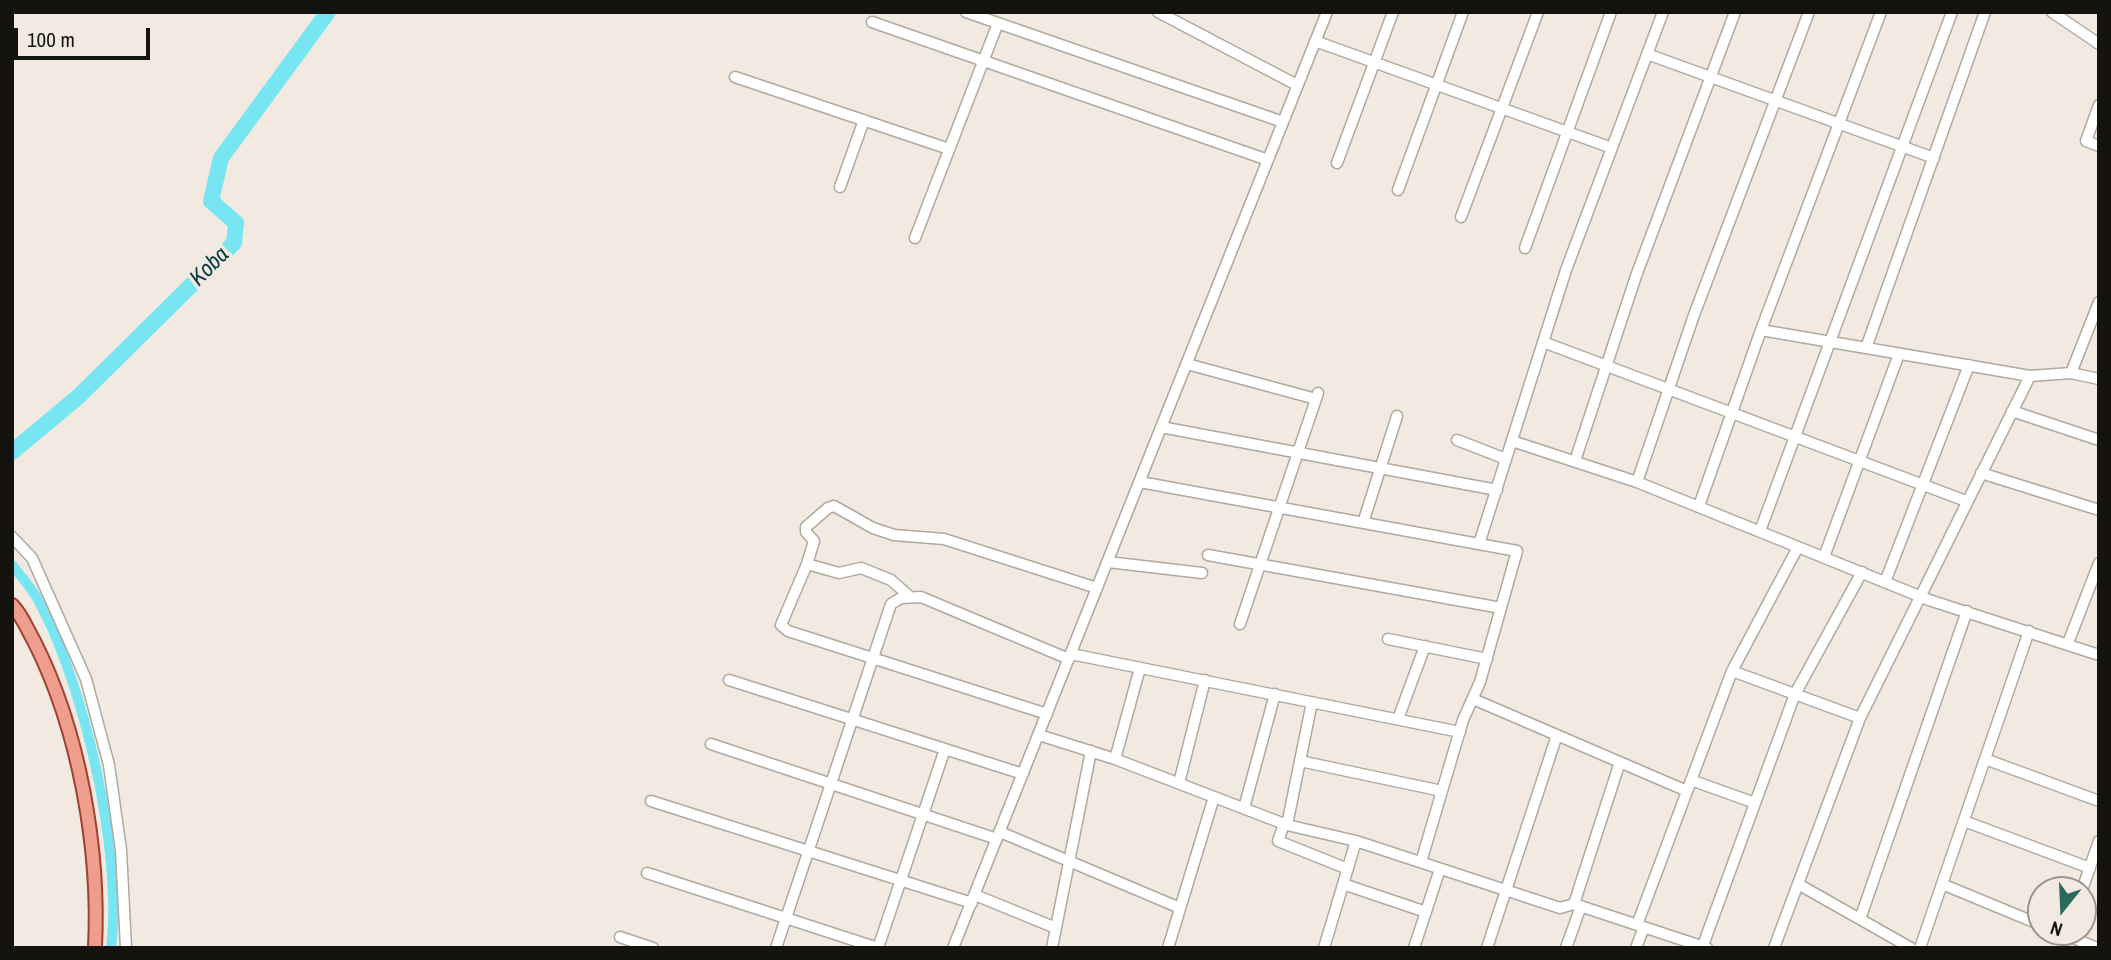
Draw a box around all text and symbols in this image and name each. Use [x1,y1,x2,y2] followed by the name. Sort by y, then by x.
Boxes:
[18,14,154,58] scale bar
[27,25,75,54] text: 100 m
[185,242,235,292] water label: Koba
[2027,876,2097,946] north arrow
[2047,915,2065,943] text: N

